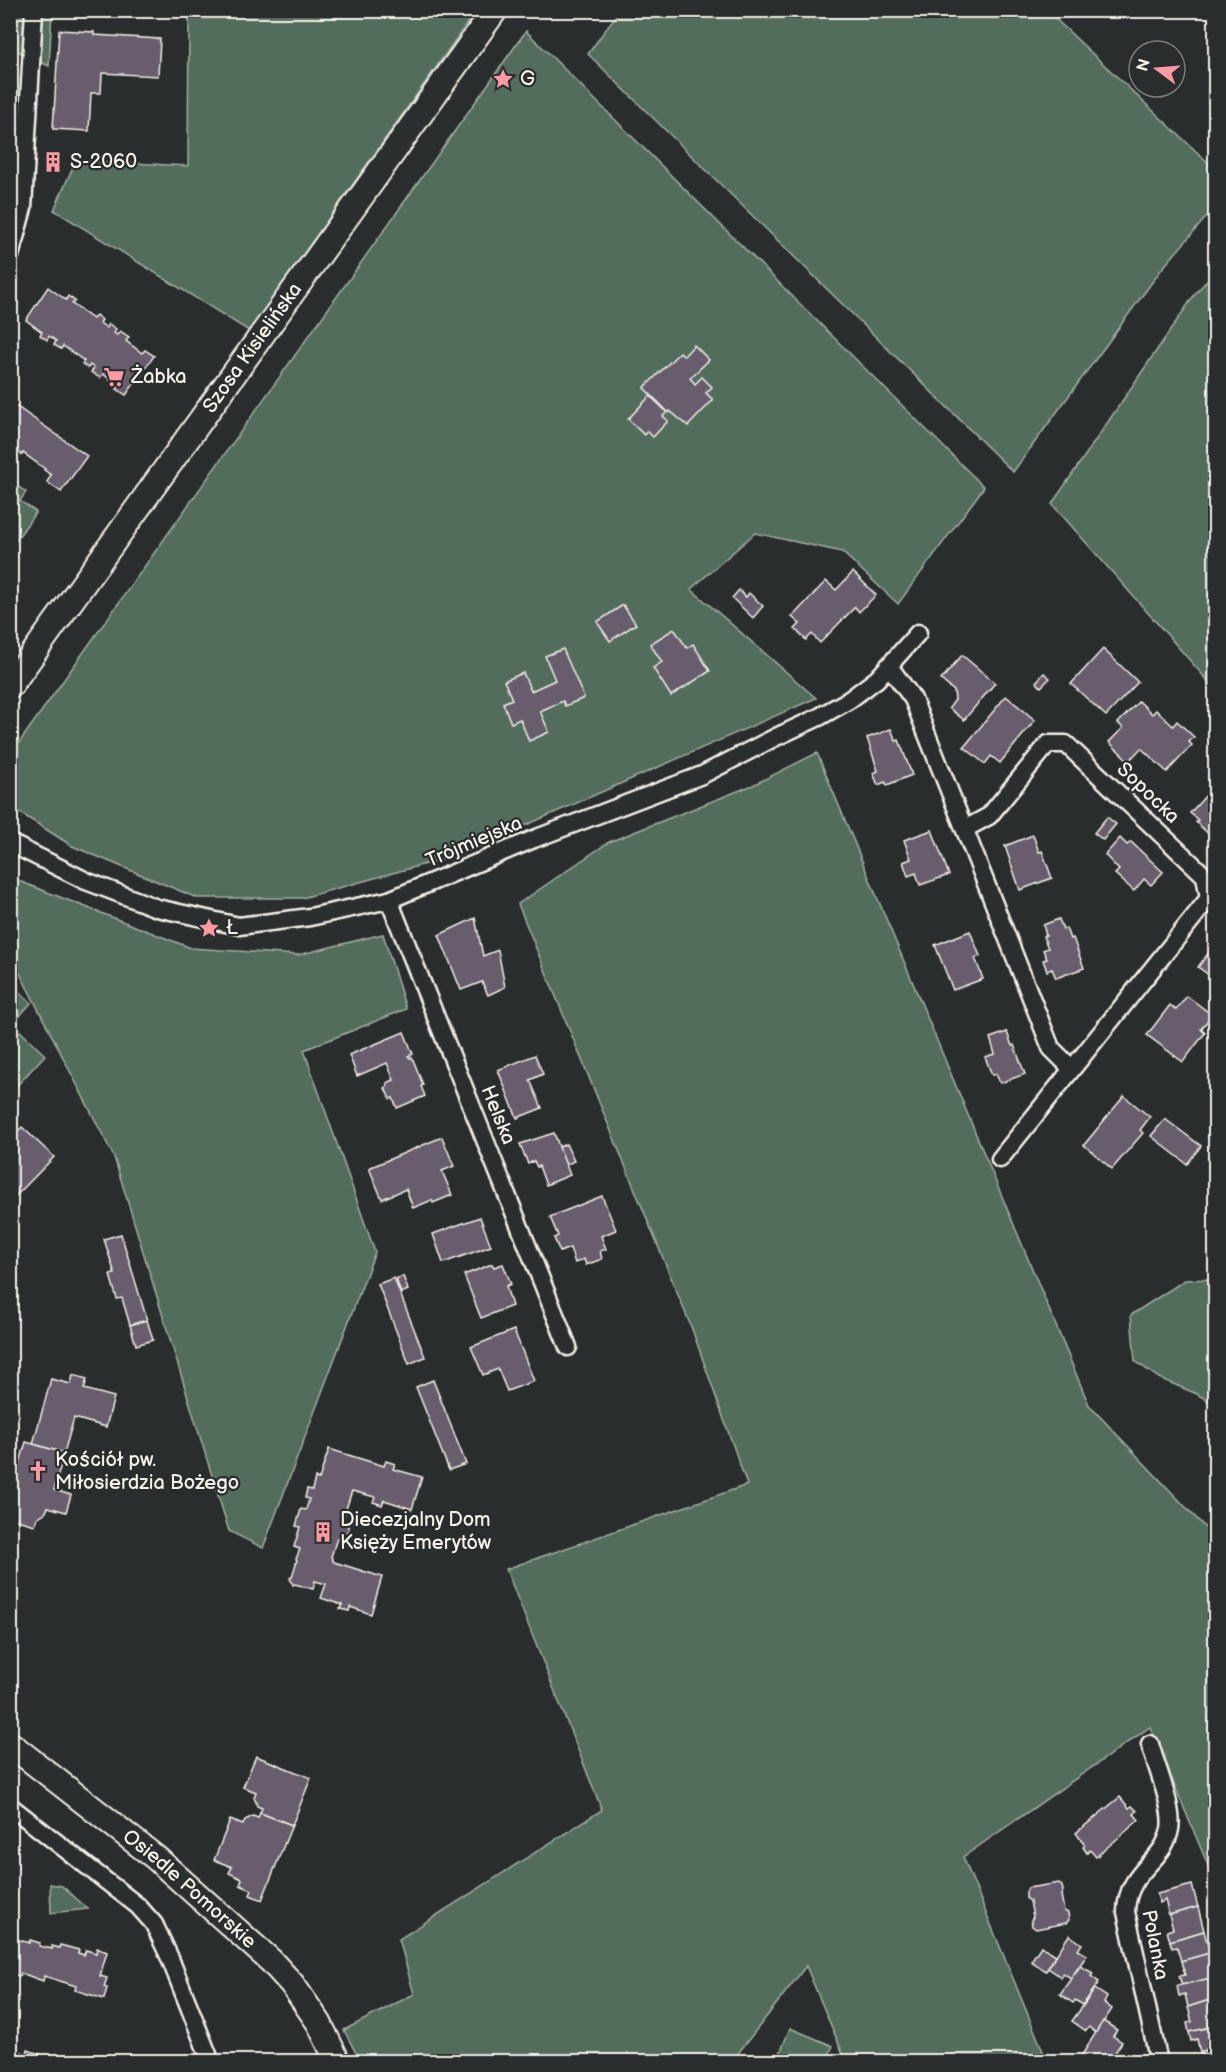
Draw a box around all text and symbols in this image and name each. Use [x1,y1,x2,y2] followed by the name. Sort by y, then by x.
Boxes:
[1127,39,1187,99] north arrow
[1133,57,1155,74] text: N
[491,67,515,91] place icon: G
[520,67,535,91] place label: G
[41,150,65,174] building icon: S-2060
[70,150,137,174] place label: S-2060
[198,278,307,418] street label: Szosa Kisielińska
[130,364,187,389] place label: Żabka
[102,365,126,389] supermarket icon: Żabka
[1112,757,1184,829] street label: Sopocka
[422,811,526,873] street label: Trójmiejska
[197,916,221,940] place icon: Ł
[226,916,238,940] place label: Ł
[475,1082,521,1148] street label: Helska
[55,1448,239,1495] place label: Kościół pw. Miłosierdzia Bożego
[26,1459,50,1483] church icon: Kościół pw. Miłosierdzia Bożego
[340,1508,492,1555] place label: Diecezjalny Dom Księży Emerytów
[311,1520,335,1544] building icon: Diecezjalny Dom Księży Emerytów
[118,1825,261,1954] street label: Osiedle Pomorskie
[1136,1908,1174,1982] street label: Polanka

